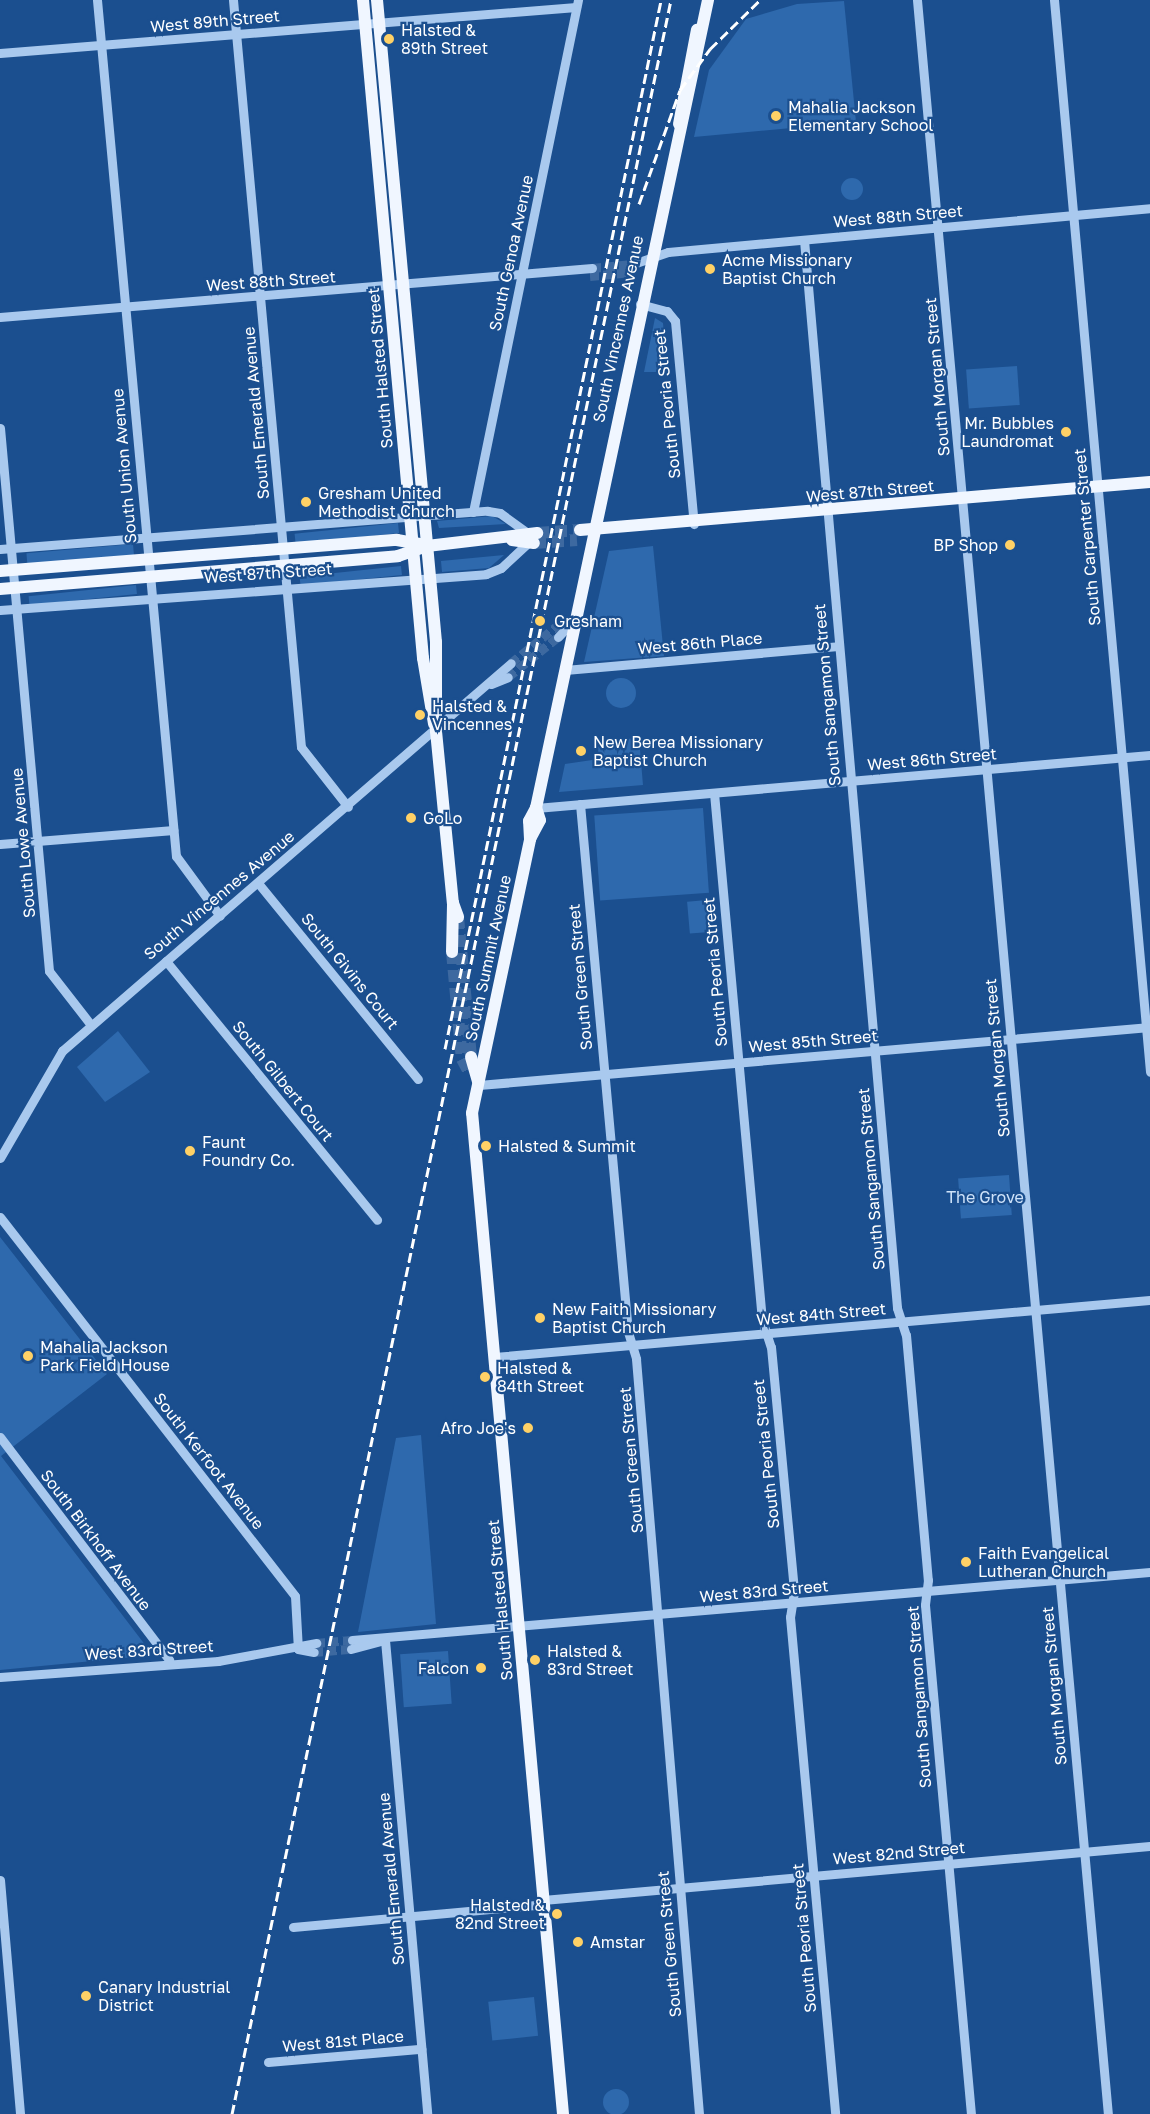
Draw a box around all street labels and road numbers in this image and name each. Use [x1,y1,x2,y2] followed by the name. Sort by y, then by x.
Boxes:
[149,6,281,36] street label: West 89th Street
[485,173,537,333] street label: South Genoa Avenue
[832,201,964,231] street label: West 88th Street
[589,234,647,424] street label: South Vincennes Avenue
[205,267,337,295] street label: West 88th Street
[363,287,397,449] street label: South Halsted Street
[920,297,954,457] street label: South Morgan Street
[239,326,273,500] street label: South Emerald Avenue
[650,328,684,480] street label: South Peoria Street
[108,388,140,544] street label: South Union Avenue
[1070,448,1104,626] street label: South Carpenter Street
[805,476,935,506] street label: West 87th Street
[203,559,333,587] street label: West 87th Street
[809,603,845,787] street label: South Sangamon Street
[637,628,763,658] street label: West 86th Place
[866,744,998,774] street label: West 86th Street
[7,767,39,919] street label: South Lowe Avenue
[140,826,298,964] street label: South Vincennes Avenue
[461,873,515,1043] street label: South Summit Avenue
[699,897,731,1047] street label: South Peoria Street
[564,903,596,1051] street label: South Green Street
[297,909,403,1033] street label: South Givins Court
[980,978,1014,1138] street label: South Morgan Street
[228,1017,338,1145] street label: South Gilbert Court
[748,1026,878,1056] street label: West 85th Street
[853,1087,889,1271] street label: South Sangamon Street
[755,1299,887,1329] street label: West 84th Street
[749,1378,783,1530] street label: South Peoria Street
[615,1386,647,1534] street label: South Green Street
[150,1389,268,1533] street label: South Kerfoot Avenue
[37,1466,155,1614] street label: South Birkhoff Avenue
[483,1519,517,1681] street label: South Halsted Street
[699,1576,829,1606] street label: West 83rd Street
[903,1605,935,1789] street label: South Sangamon Street
[1037,1606,1071,1766] street label: South Morgan Street
[84,1636,214,1664] street label: West 83rd Street
[374,1792,408,1966] street label: South Emerald Avenue
[832,1838,966,1868] street label: West 82nd Street
[788,1863,820,2013] street label: South Peoria Street
[653,1870,685,2018] street label: South Green Street
[281,2026,405,2056] street label: West 81st Place

